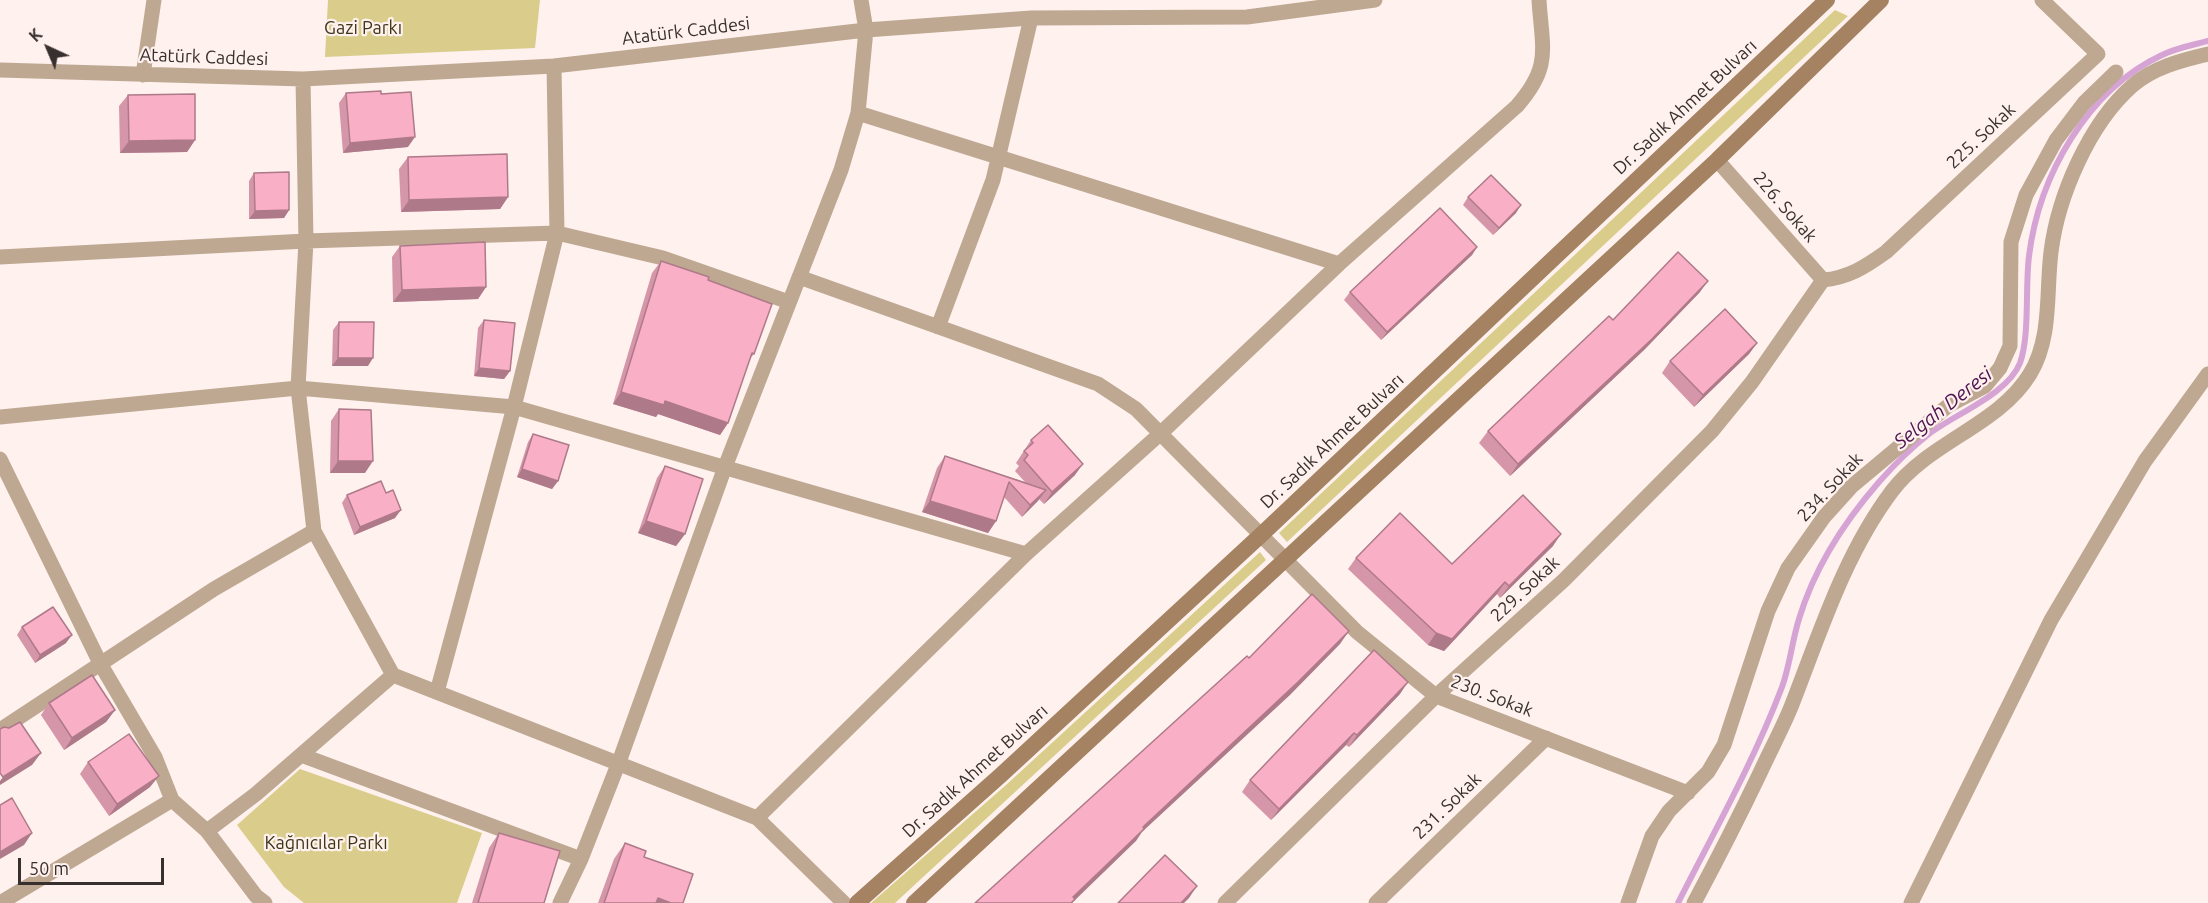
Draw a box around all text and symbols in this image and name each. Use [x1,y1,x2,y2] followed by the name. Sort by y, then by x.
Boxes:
[621,12,751,50] street label: Atatürk Caddesi
[324,17,402,39] park label: Gazi Parkı
[18,18,78,78] north arrow
[25,25,46,45] text: K
[1609,35,1761,179] street label: Dr. Sadık Ahmet Bulvarı
[139,44,269,70] street label: Atatürk Caddesi
[1942,99,2020,173] street label: 225. Sokak
[1749,167,1821,247] street label: 226. Sokak
[1889,362,1997,454] water label: Selgah Deresi
[1256,369,1408,513] street label: Dr. Sadık Ahmet Bulvarı
[1793,448,1867,526] street label: 234. Sokak
[1486,552,1564,626] street label: 229. Sokak
[1448,670,1536,722] street label: 230. Sokak
[898,700,1052,842] street label: Dr. Sadık Ahmet Bulvarı
[1408,768,1486,844] street label: 231. Sokak
[264,832,388,854] park label: Kağnıcılar Parkı
[21,846,166,884] scale bar
[29,858,69,878] text: 50 m

